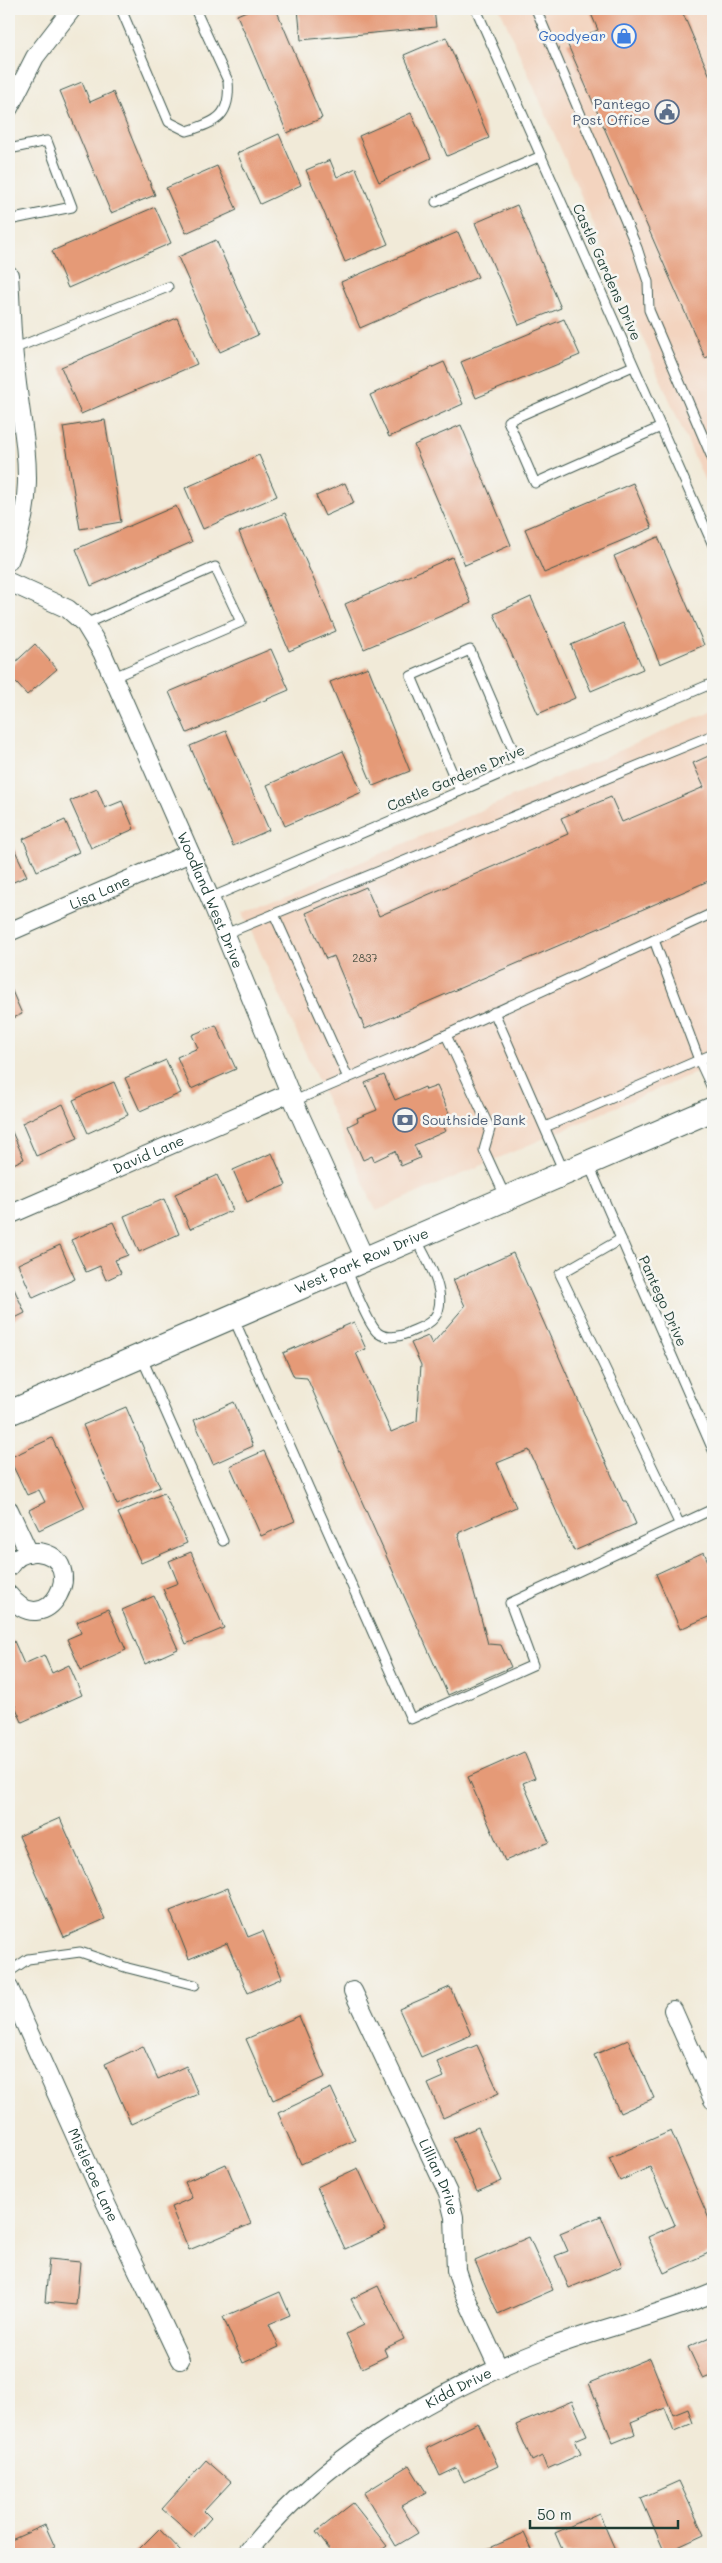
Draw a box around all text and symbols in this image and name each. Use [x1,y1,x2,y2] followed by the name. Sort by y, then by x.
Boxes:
[611,23,637,49] shop icon: Goodyear
[538,26,606,45] place label: Goodyear
[573,94,650,129] place label: Pantego Post Office
[654,99,680,125] public building icon: Pantego Post Office
[569,200,646,343] street label: Castle Gardens Drive
[384,740,528,815] street label: Castle Gardens Drive
[173,829,248,971] street label: Woodland West Drive
[66,870,133,913] street label: Lisa Lane
[352,950,378,965] house number: 2837
[392,1107,418,1133] bank icon: Southside Bank
[422,1110,526,1129] place label: Southside Bank
[110,1130,187,1178] street label: David Lane
[291,1223,431,1298] street label: West Park Row Drive
[635,1252,692,1349] street label: Pantego Drive
[64,2125,123,2225] street label: Mistletoe Lane
[415,2136,463,2217] street label: Lillian Drive
[422,2363,495,2412] street label: Kidd Drive
[530,2498,677,2530] scale bar
[537,2504,572,2524] text: 50 m

